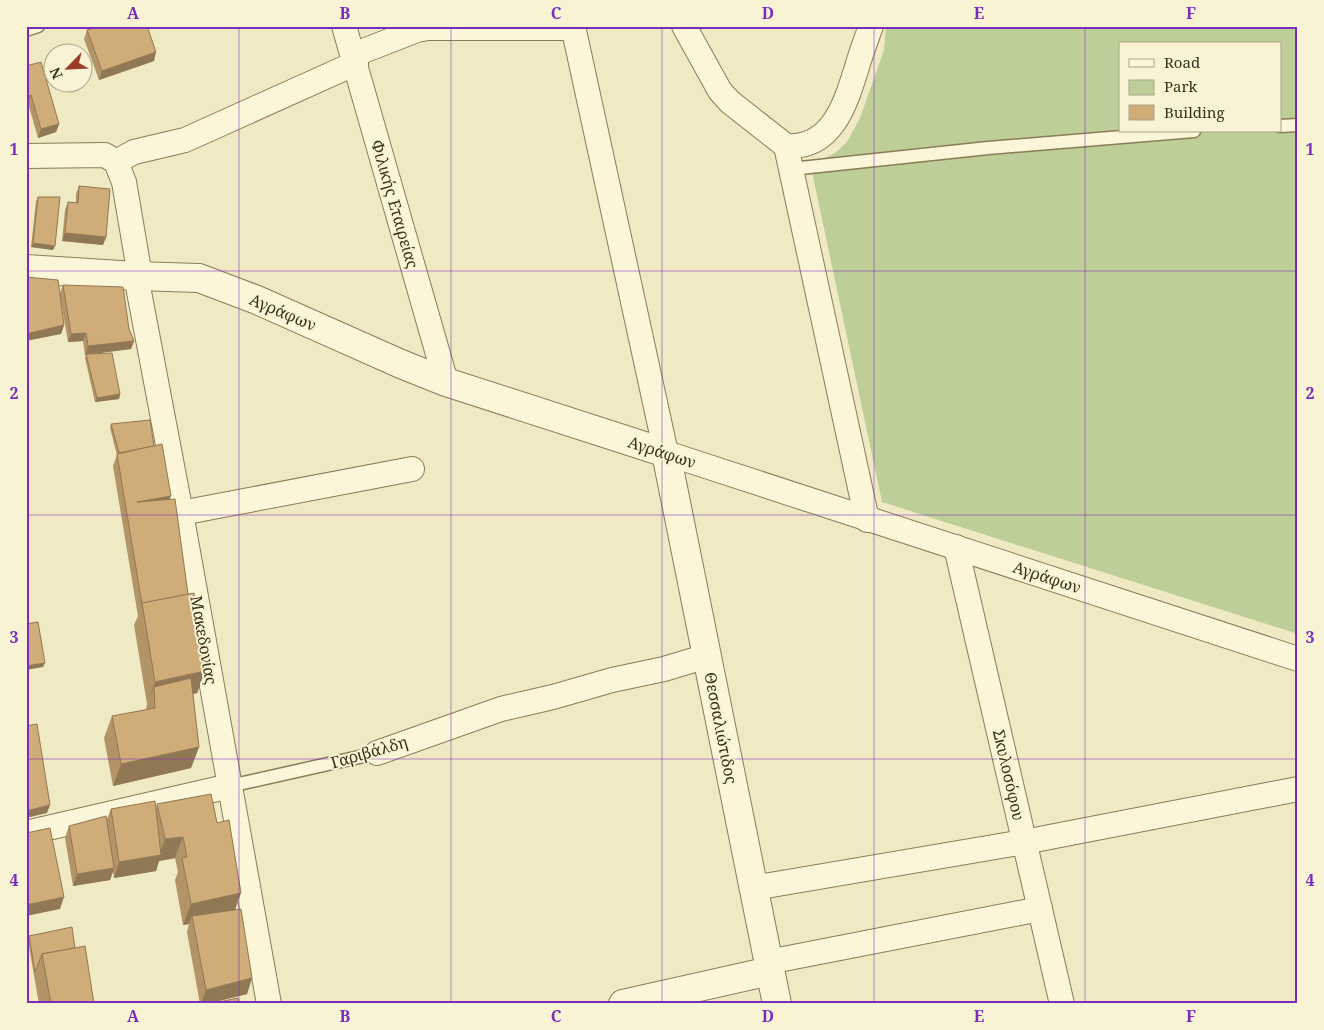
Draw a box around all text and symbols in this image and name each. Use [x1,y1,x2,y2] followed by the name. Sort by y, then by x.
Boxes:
[127,2,140,24] text: A
[340,2,351,24] text: B
[551,2,562,24] text: C
[762,2,774,24] text: D
[974,2,984,24] text: E
[1186,2,1196,24] text: F
[42,42,92,92] north arrow
[1119,42,1282,132] legend
[1164,52,1200,72] text: Road
[45,65,67,82] text: N
[1164,76,1198,96] text: Park
[1164,102,1225,122] text: Building
[366,137,424,271] street label: Φιλικής Εταιρείας
[9,138,19,160] text: 1
[1305,138,1315,160] text: 1
[246,288,320,336] street label: Αγράφων
[9,382,19,404] text: 2
[1305,382,1315,404] text: 2
[625,431,699,473] street label: Αγράφων
[1010,556,1084,598] street label: Αγράφων
[185,594,223,686] street label: Μακεδονίας
[9,626,19,648] text: 3
[1305,626,1315,648] text: 3
[699,670,743,786] street label: Θεσσαλιώτιδος
[988,727,1030,823] street label: Σκυλοσόφου
[328,731,410,773] street label: Γαριβάλδη
[9,869,19,891] text: 4
[1305,869,1315,891] text: 4
[127,1005,140,1027] text: A
[340,1005,351,1027] text: B
[551,1005,562,1027] text: C
[762,1005,774,1027] text: D
[974,1005,984,1027] text: E
[1186,1005,1196,1027] text: F

